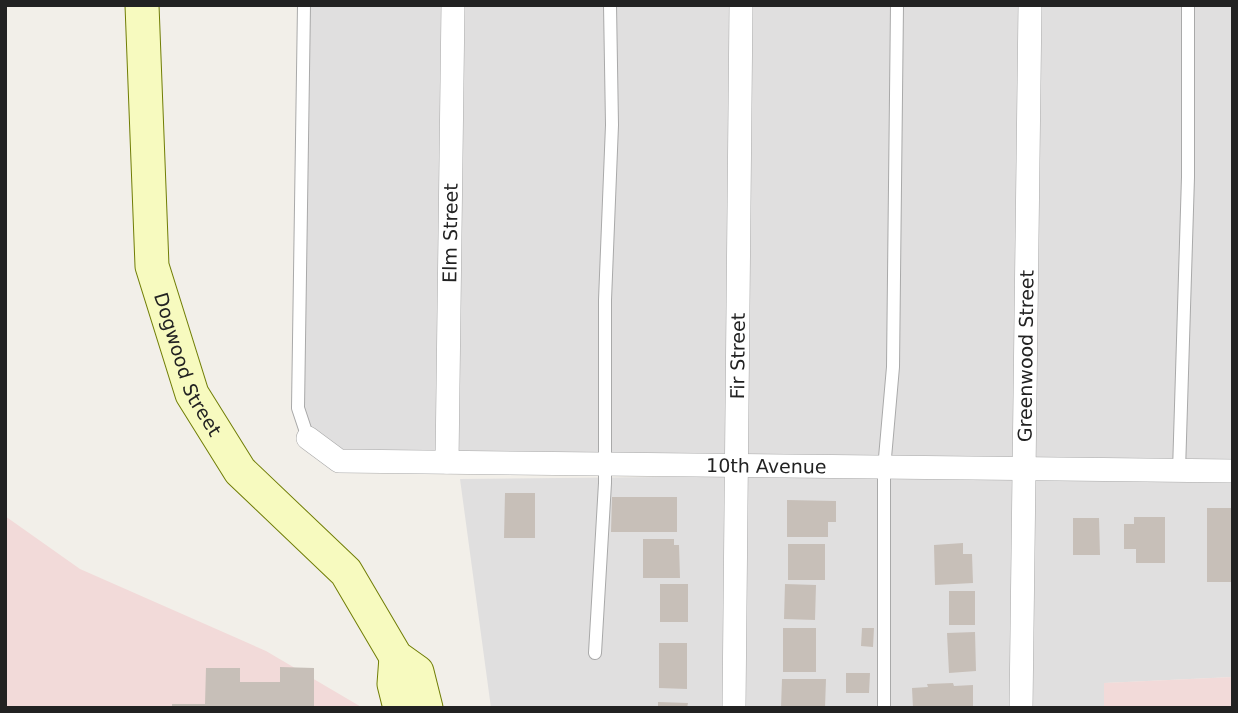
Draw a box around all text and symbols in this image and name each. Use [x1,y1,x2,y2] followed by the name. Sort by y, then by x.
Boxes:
[438,183,462,283] street label: Elm Street
[1013,270,1038,442] street label: Greenwood Street
[150,290,226,440] street label: Dogwood Street
[726,313,749,399] street label: Fir Street
[706,454,827,477] street label: 10th Avenue

